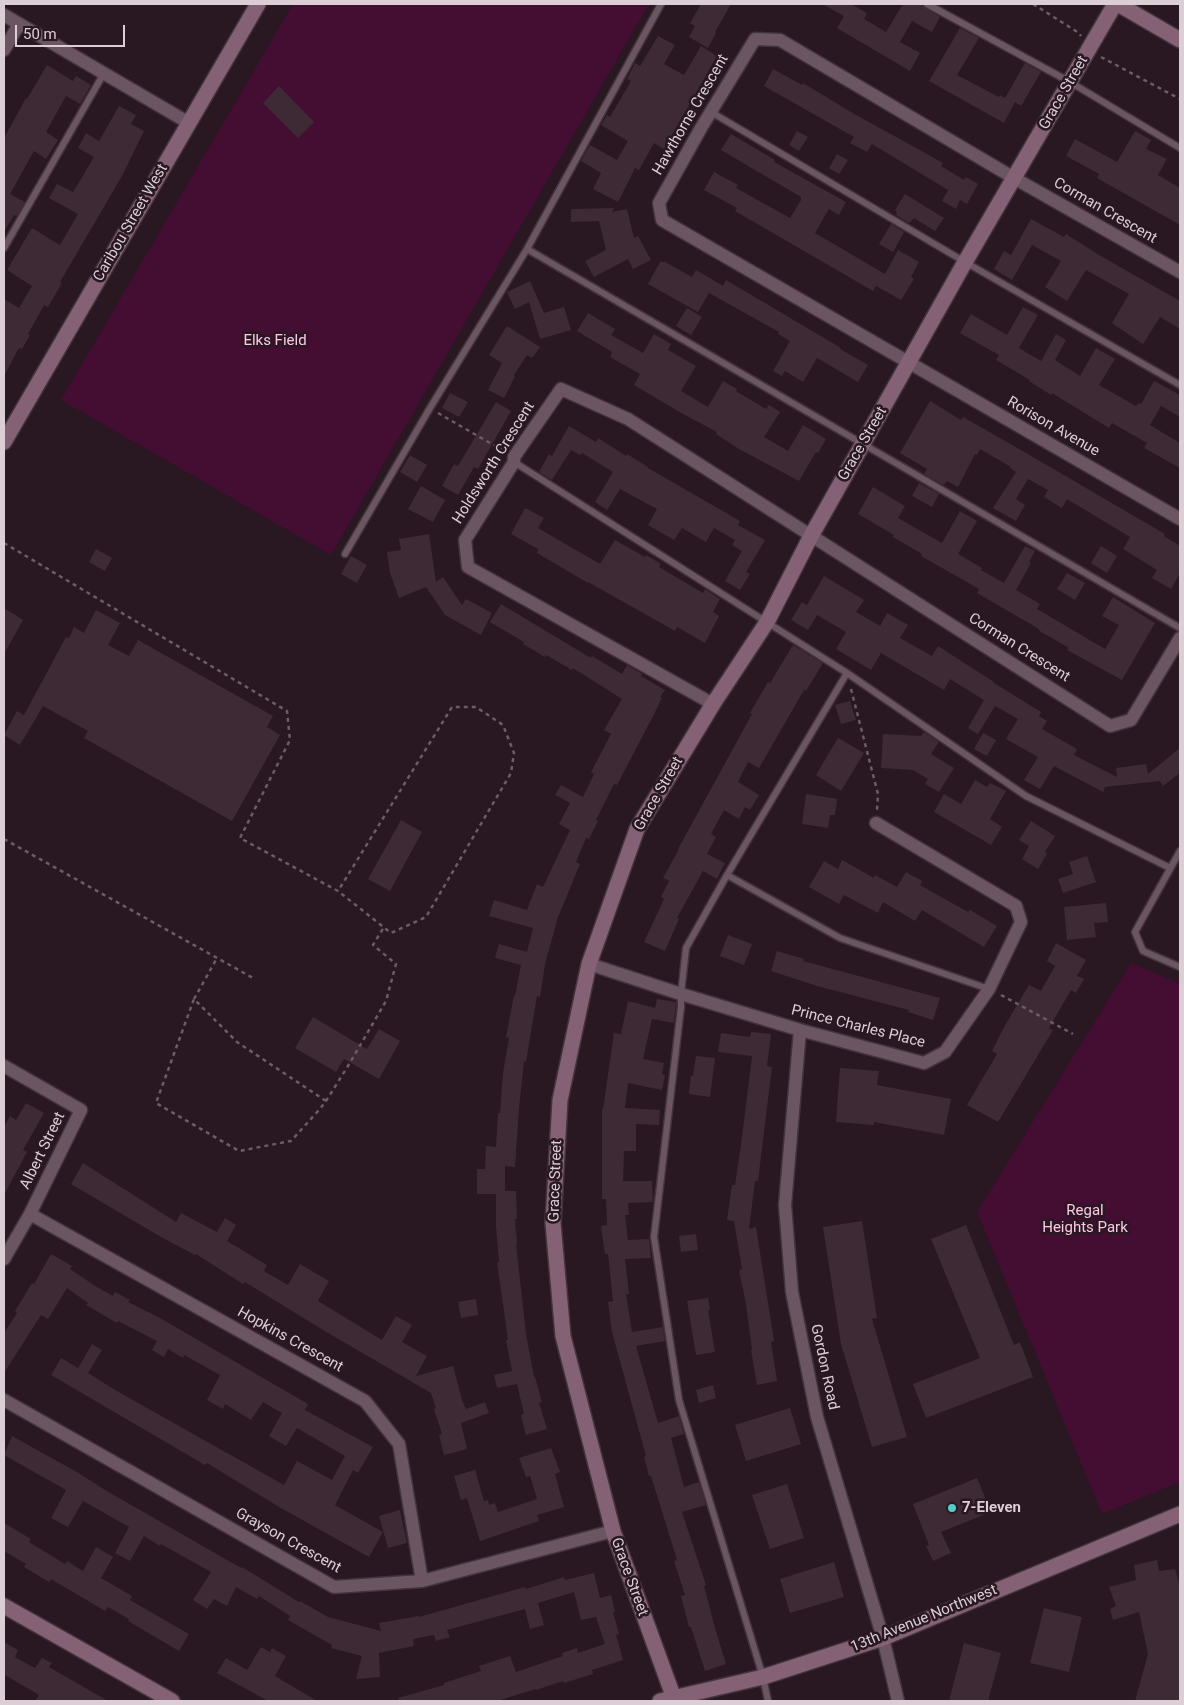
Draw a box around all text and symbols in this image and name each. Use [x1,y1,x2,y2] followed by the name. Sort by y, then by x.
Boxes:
[18,15,128,47] scale bar
[23,25,57,43] text: 50 m
[649,51,733,179] street label: Hawthorne Crescent
[1036,53,1092,133] street label: Grace Street
[90,161,172,285] street label: Caribou Street West
[1050,174,1160,248] street label: Corman Crescent
[243,332,307,350] park label: Elks Field
[1004,393,1102,461] street label: Rorison Avenue
[449,399,539,527] street label: Holdsworth Crescent
[835,404,891,484] street label: Grace Street
[965,610,1073,686] street label: Corman Crescent
[631,754,687,834] street label: Grace Street
[789,1002,927,1052] street label: Prince Charles Place
[17,1110,69,1192] street label: Albert Street
[546,1140,566,1222] street label: Grace Street
[1042,1202,1128,1237] park label: Regal Heights Park
[234,1304,346,1376] street label: Hopkins Crescent
[806,1323,842,1411] street label: Gordon Road
[962,1499,1021,1517] place label: 7-Eleven
[946,1502,958,1514] marker: 7-Eleven
[232,1505,344,1577] street label: Grayson Crescent
[606,1535,652,1619] street label: Grace Street
[848,1581,1000,1657] street label: 13th Avenue Northwest

